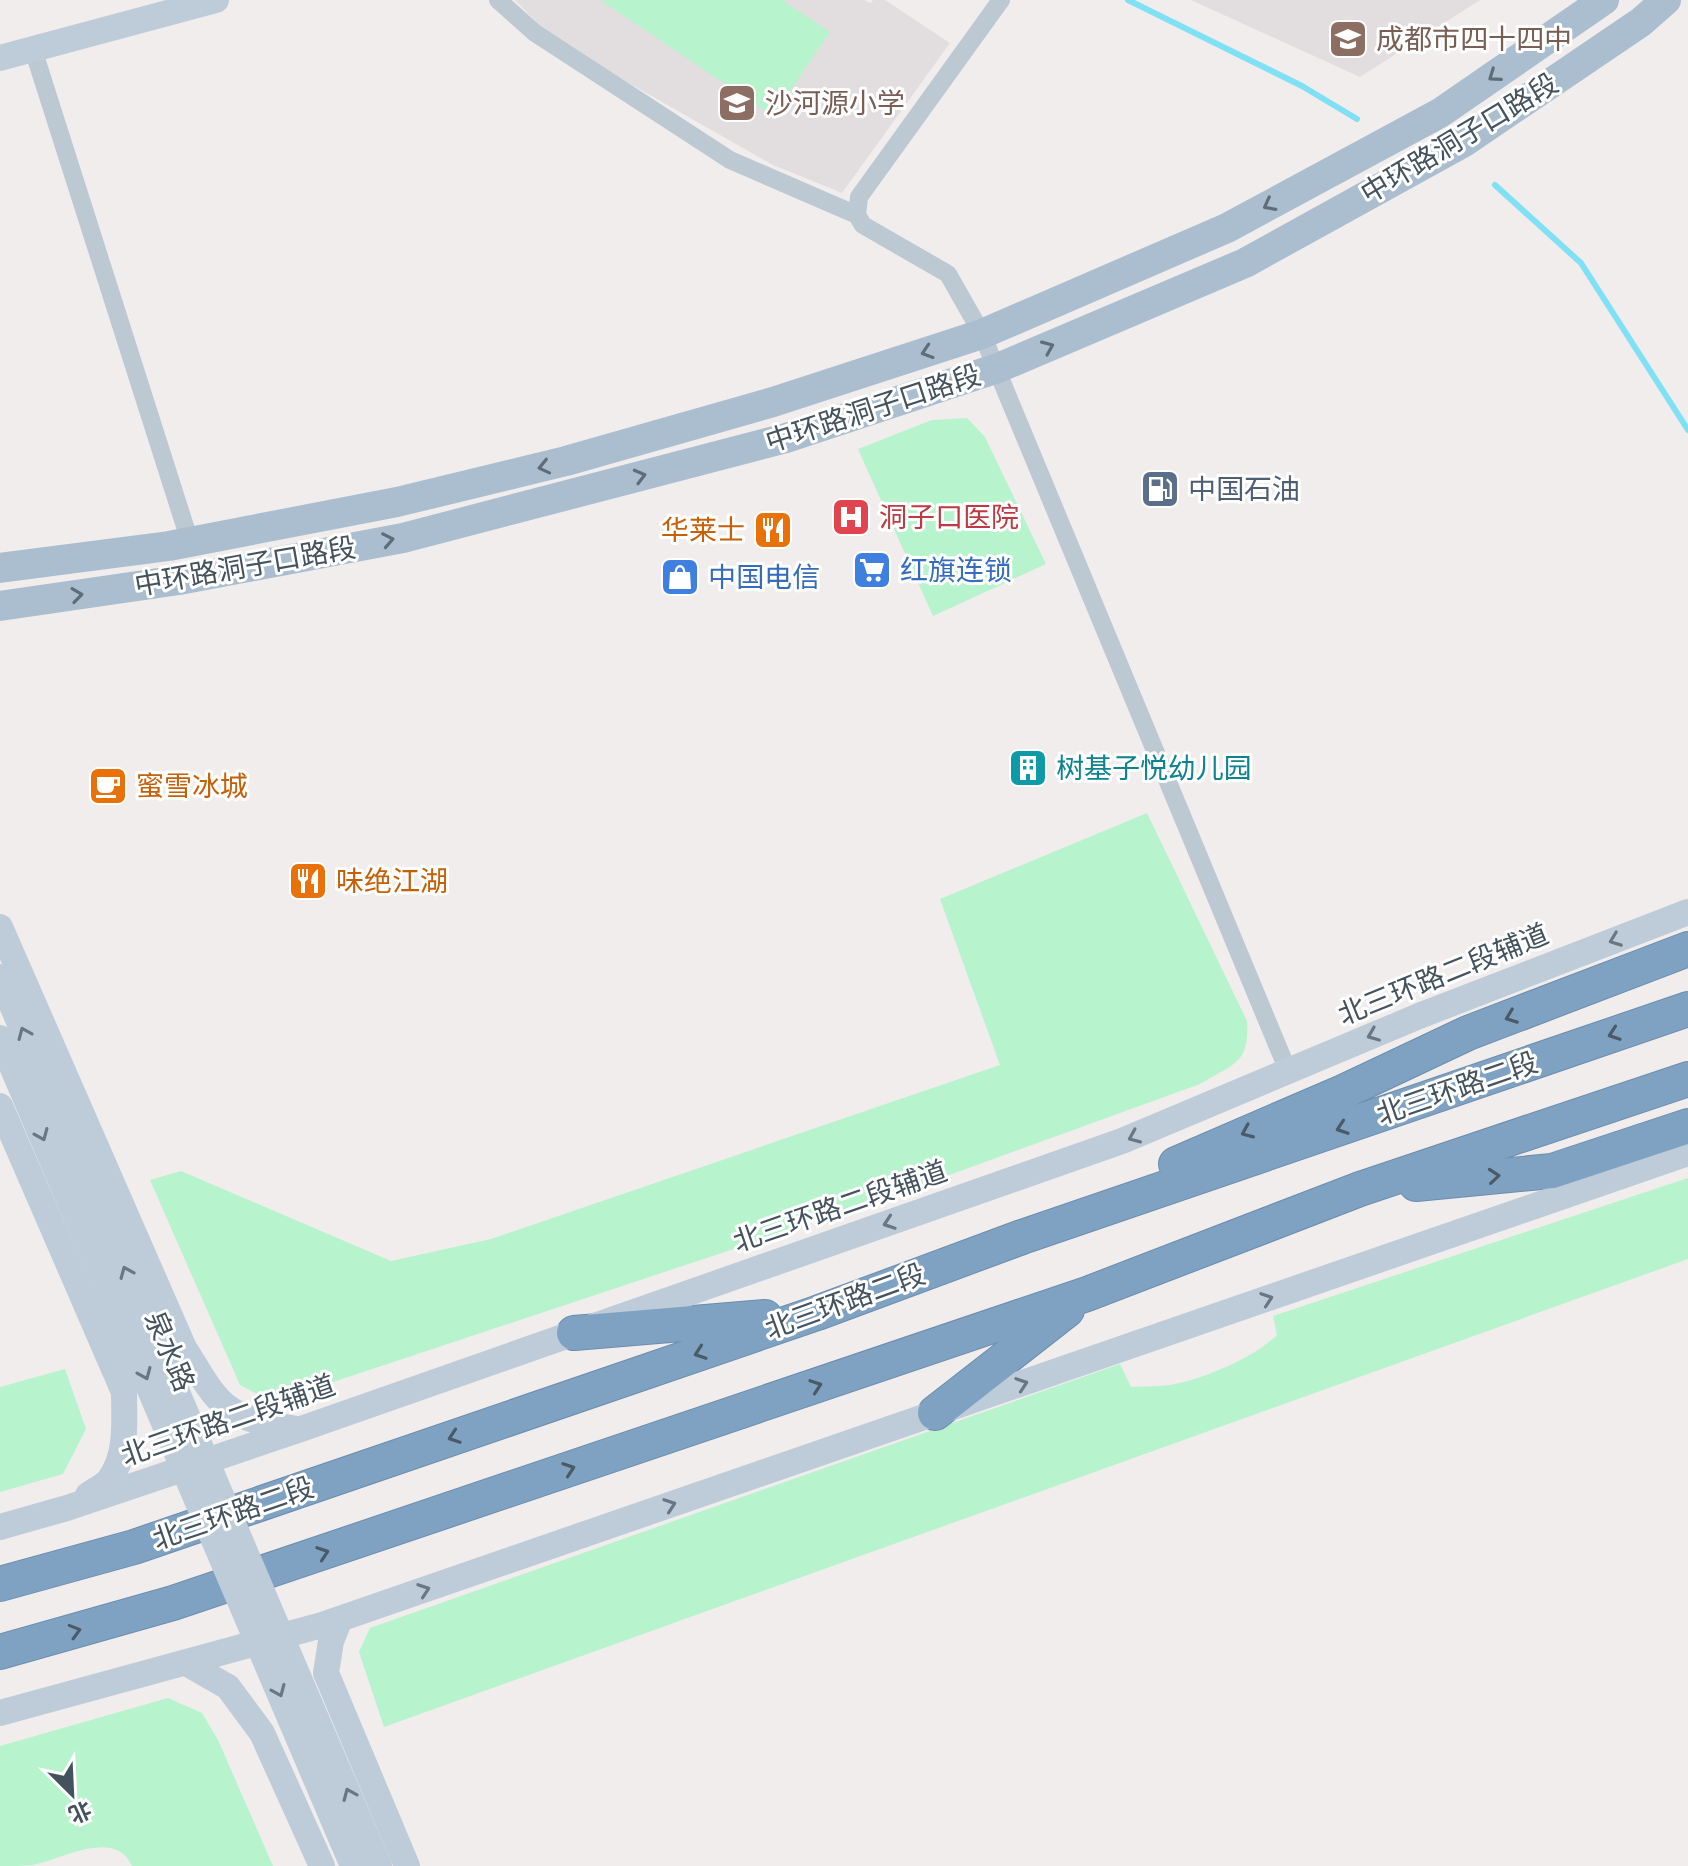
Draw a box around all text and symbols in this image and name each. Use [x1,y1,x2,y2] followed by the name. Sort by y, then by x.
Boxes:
[1327,18,1369,60] school or university icon: 成都市四十四中
[1376,24,1572,57] place label: 成都市四十四中
[1488,66,1503,81] one-way arrow
[1355,67,1564,211] street label: 中环路洞子口路段
[716,82,758,124] school or university icon: 沙河源小学
[765,88,905,121] place label: 沙河源小学
[1262,196,1277,211] one-way arrow
[1040,340,1054,356] one-way arrow
[921,343,935,359] one-way arrow
[762,359,985,460] street label: 中环路洞子口路段
[538,457,552,474] one-way arrow
[1139,468,1181,510] fuel station icon: 中国石油
[633,469,647,486] one-way arrow
[1188,474,1300,507] place label: 中国石油
[830,496,872,538] hospital icon: 洞子口医院
[879,502,1019,535] place label: 洞子口医院
[752,509,794,551] restaurant icon: 华莱士
[661,515,745,548] place label: 华莱士
[132,532,358,603] street label: 中环路洞子口路段
[382,533,395,550] one-way arrow
[851,549,893,591] supermarket icon: 红旗连锁
[900,555,1012,588] place label: 红旗连锁
[659,556,701,598] shop icon: 中国电信
[708,562,820,595] place label: 中国电信
[70,587,84,604] one-way arrow
[1007,747,1049,789] building icon: 树基子悦幼儿园
[1056,753,1252,786] place label: 树基子悦幼儿园
[87,765,129,807] cafe icon: 蜜雪冰城
[136,771,248,804] place label: 蜜雪冰城
[287,860,329,902] restaurant icon: 味绝江湖
[336,866,448,899] place label: 味绝江湖
[1334,918,1554,1033] street label: 北三环路二段辅道
[1609,930,1623,947] one-way arrow
[1504,1007,1518,1024] one-way arrow
[1608,1025,1622,1041] one-way arrow
[1367,1026,1381,1042] one-way arrow
[17,1027,33,1041] one-way arrow
[1373,1046,1542,1132] street label: 北三环路二段
[1336,1118,1350,1134] one-way arrow
[1241,1123,1255,1139] one-way arrow
[32,1127,48,1141] one-way arrow
[1128,1127,1142,1143] one-way arrow
[729,1155,952,1259] street label: 北三环路二段辅道
[1488,1168,1501,1185] one-way arrow
[883,1214,897,1230] one-way arrow
[761,1258,930,1347] street label: 北三环路二段
[119,1266,135,1280] one-way arrow
[1260,1292,1274,1308] one-way arrow
[137,1306,200,1397] street label: 泉水路
[694,1343,708,1359] one-way arrow
[135,1366,151,1380] one-way arrow
[117,1369,340,1473] street label: 北三环路二段辅道
[1014,1377,1028,1393] one-way arrow
[808,1380,822,1396] one-way arrow
[448,1427,462,1443] one-way arrow
[561,1463,575,1479] one-way arrow
[149,1471,318,1557] street label: 北三环路二段
[662,1498,676,1515] one-way arrow
[315,1546,329,1562] one-way arrow
[417,1583,431,1599] one-way arrow
[68,1624,82,1640] one-way arrow
[270,1683,286,1697] one-way arrow
[32,1754,112,1834] north arrow
[342,1788,358,1802] one-way arrow
[64,1794,95,1828] text: 北

